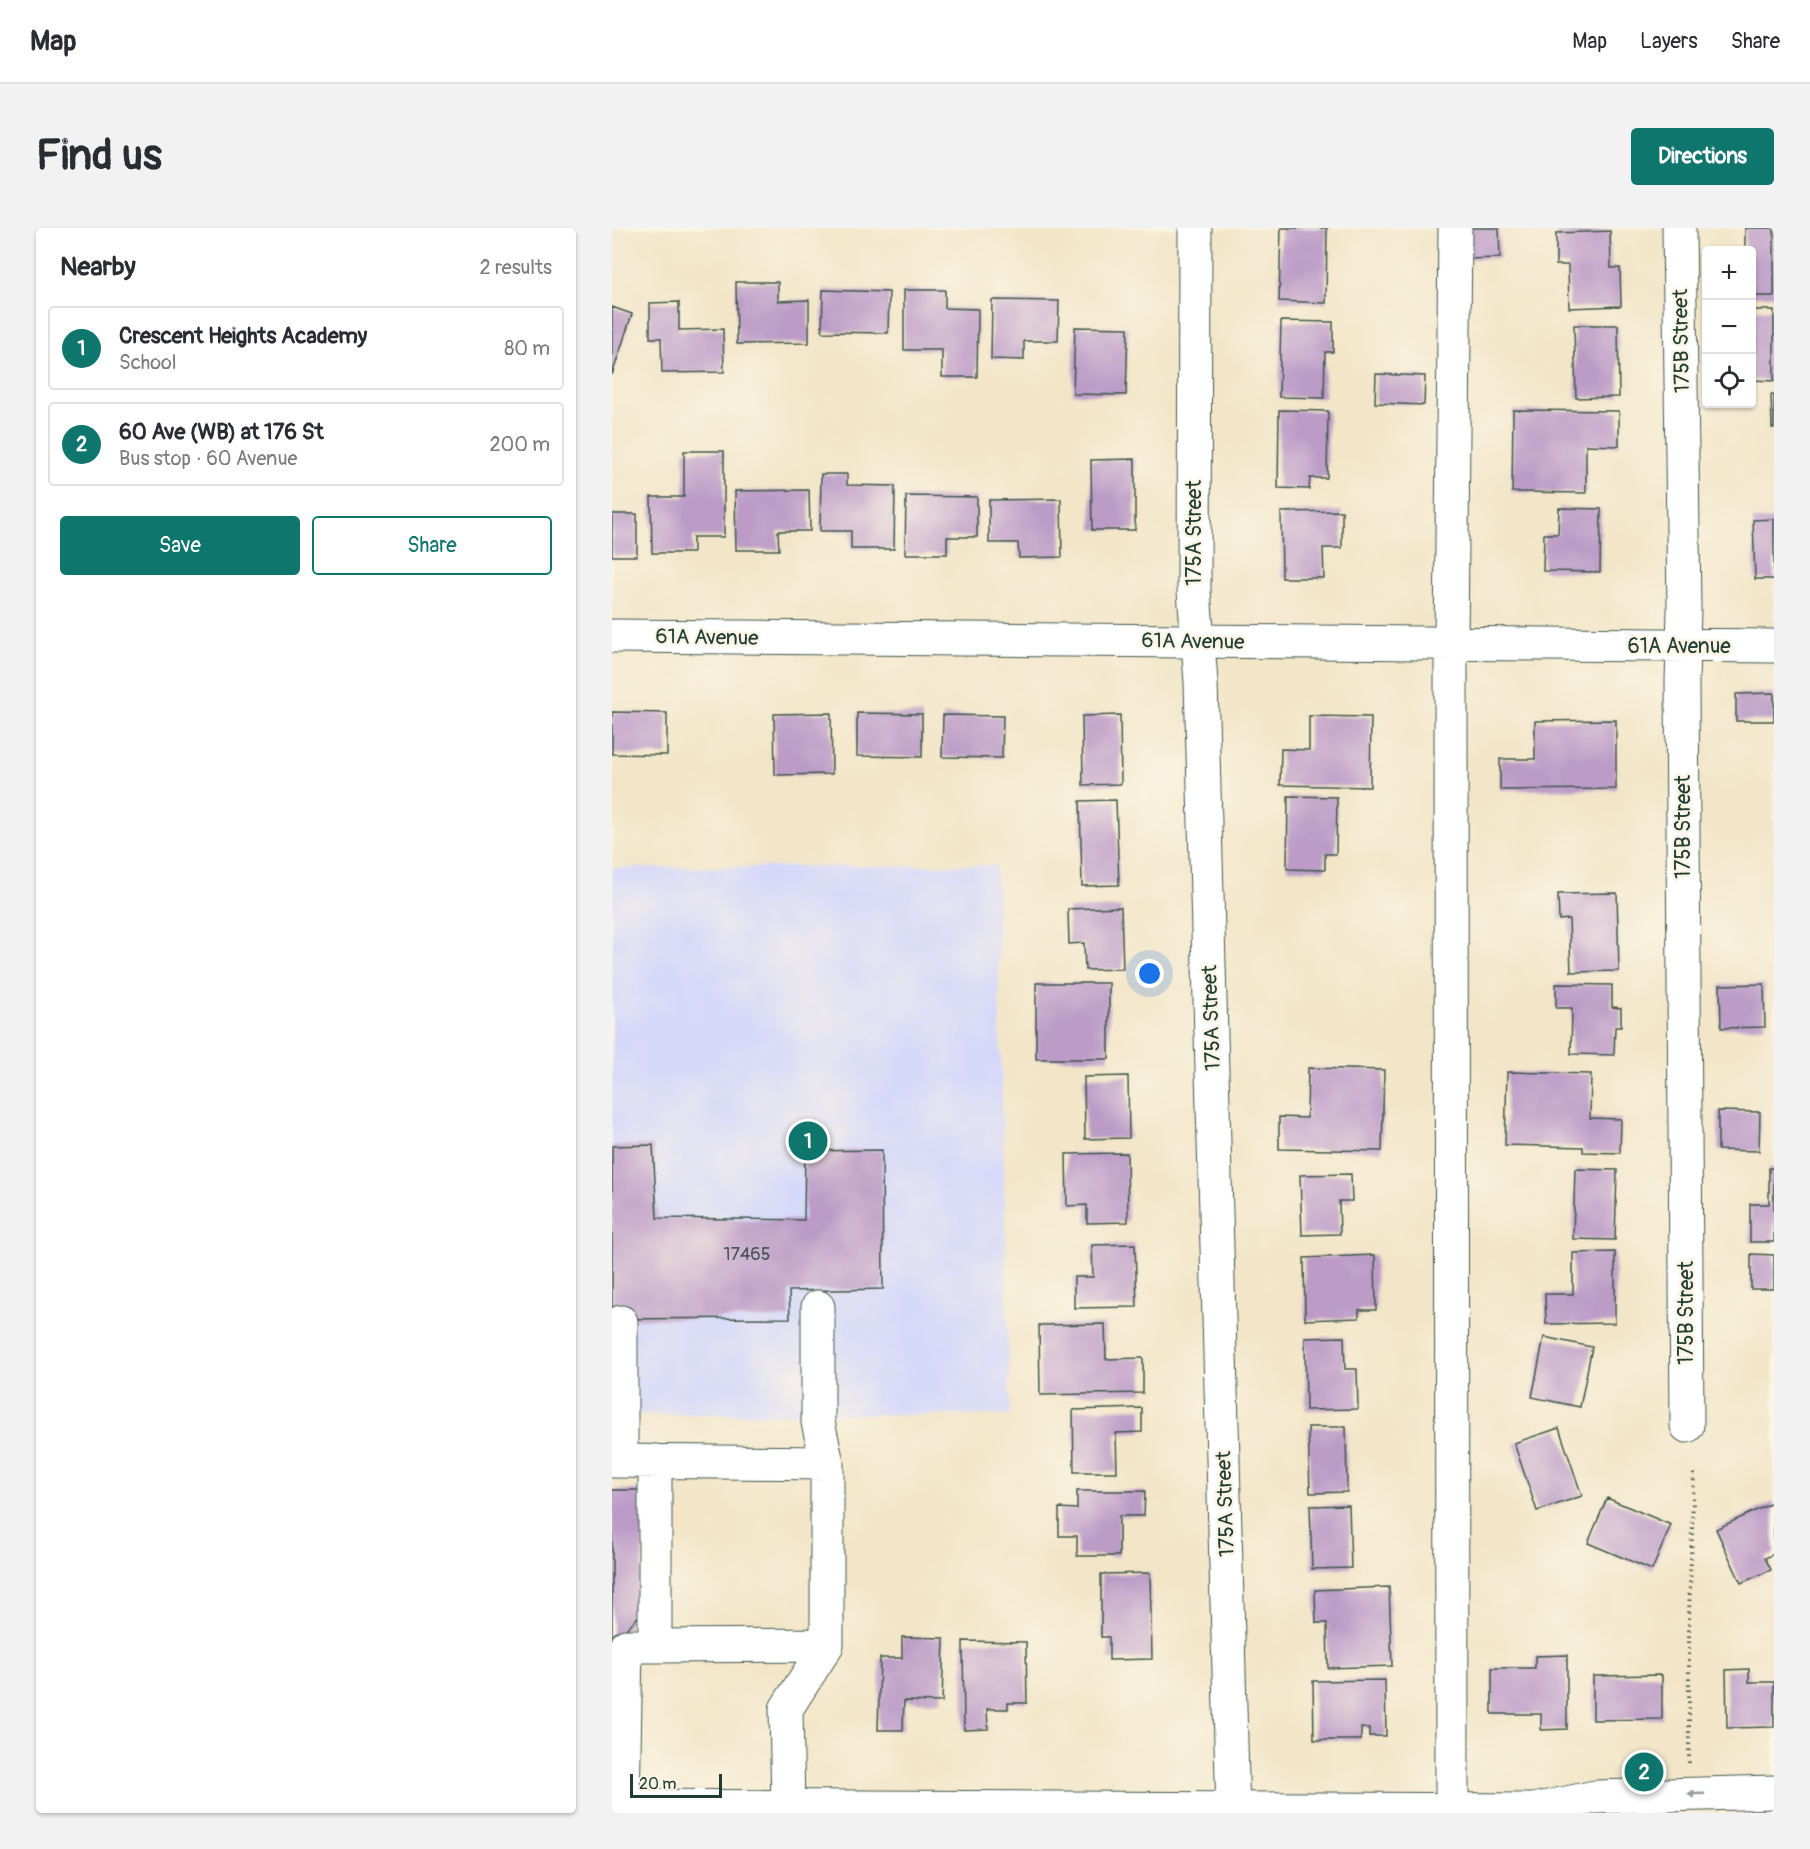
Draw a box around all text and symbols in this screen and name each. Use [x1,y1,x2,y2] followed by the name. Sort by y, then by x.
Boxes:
[30,24,76,59] text: Map
[1572,28,1607,55] text: Map
[1640,28,1698,55] text: Layers
[1731,28,1780,55] text: Share
[1631,128,1774,185] button: Directions
[36,130,162,182] text: Find us
[1702,246,1756,408] map controls
[1702,246,1756,300] button: +
[60,251,136,283] text: Nearby
[480,255,552,280] text: 2 results
[1667,288,1696,393] street label: 175B Street
[1702,300,1756,354] button: −
[119,322,367,350] text: Crescent Heights Academy
[78,336,85,361] text: 1
[504,336,550,361] text: 80 m
[119,350,176,375] text: School
[1702,354,1756,408] button: locate
[119,418,324,446] text: 60 Ave (WB) at 176 St
[76,432,87,457] text: 2
[489,432,550,457] text: 200 m
[119,446,297,471] text: Bus stop · 60 Avenue
[1181,480,1208,586] street label: 175A Street
[60,516,300,575] button: Save
[312,516,552,575] button: Share
[655,623,759,652] street label: 61A Avenue
[1141,627,1245,656] street label: 61A Avenue
[1627,633,1731,660] street label: 61A Avenue
[1670,774,1697,879] street label: 175B Street
[1135,959,1164,988] your location
[1196,964,1227,1071] street label: 175A Street
[788,1118,828,1164] pin: 1
[723,1243,771,1266] house number: 17465
[1673,1260,1700,1365] street label: 175B Street
[1210,1450,1241,1557] street label: 175A Street
[1624,1750,1664,1794] pin: 2
[630,1771,722,1798] scale bar
[639,1774,677,1794] text: 20 m
[1686,1789,1705,1799] one-way arrow

